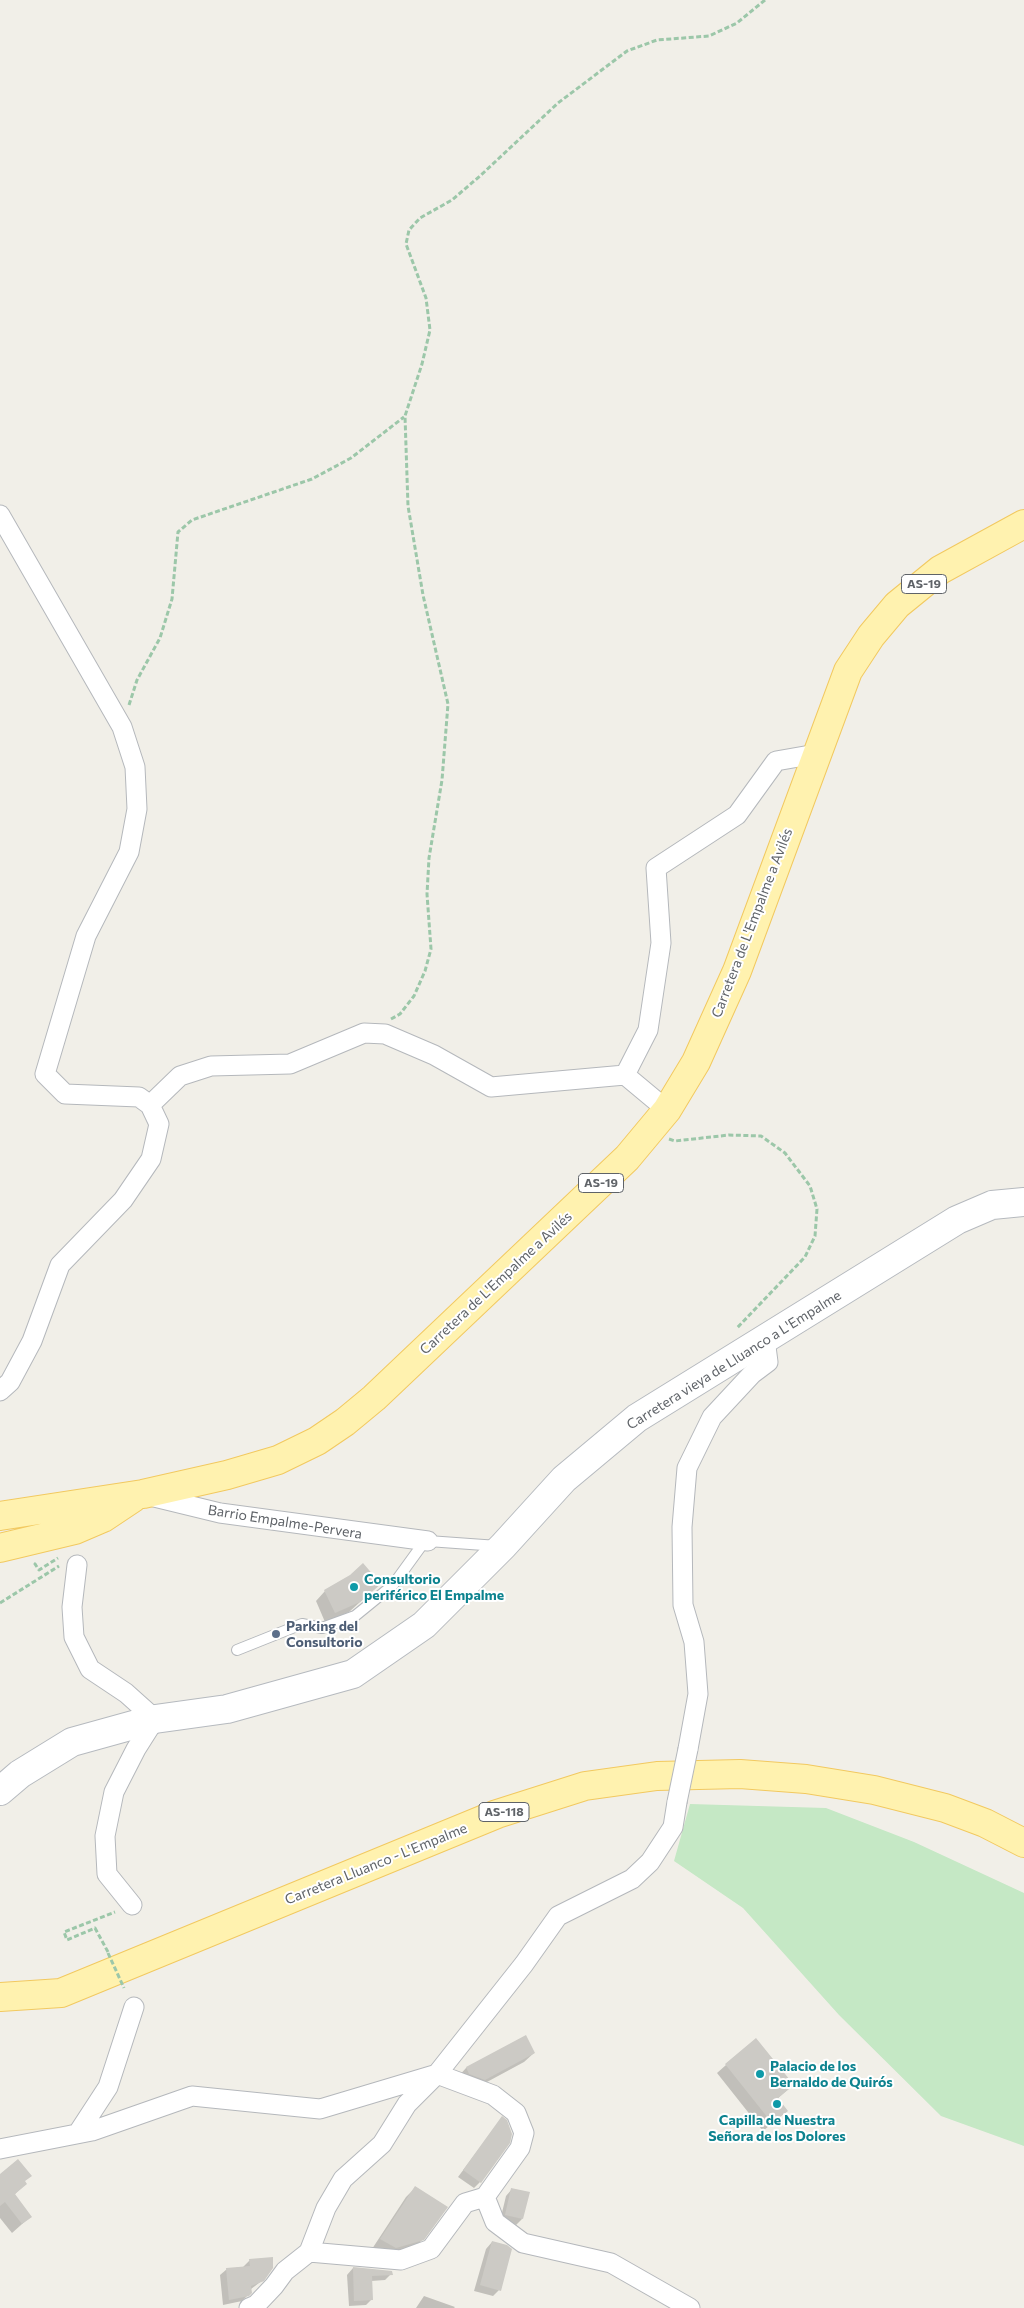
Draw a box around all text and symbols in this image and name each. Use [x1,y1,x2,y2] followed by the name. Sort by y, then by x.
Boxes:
[902,574,946,594] road number: AS-19
[708,826,796,1020] street label: Carretera de L'Empalme a Avilés
[578,1174,624,1192] road number: AS-19
[416,1208,576,1358] street label: Carretera de L'Empalme a Avilés
[624,1287,844,1433] street label: Carretera vieya de Lluanco a L'Empalme
[207,1502,363,1542] street label: Barrio Empalme-Pervera
[364,1571,504,1604] place label: Consultorio periférico El Empalme
[348,1581,360,1593] marker: Consultorio periférico El Empalme
[286,1618,363,1650] place label: Parking del Consultorio
[270,1628,282,1640] marker: Parking del Consultorio
[479,1802,529,1821] road number: AS-118
[282,1820,470,1908] street label: Carretera Lluanco - L'Empalme
[770,2058,893,2090] place label: Palacio de los Bernaldo de Quirós
[754,2068,766,2080] marker: Palacio de los Bernaldo de Quirós
[771,2098,783,2110] marker: Capilla de Nuestra Señora de los Dolores
[708,2112,846,2144] place label: Capilla de Nuestra Señora de los Dolores

